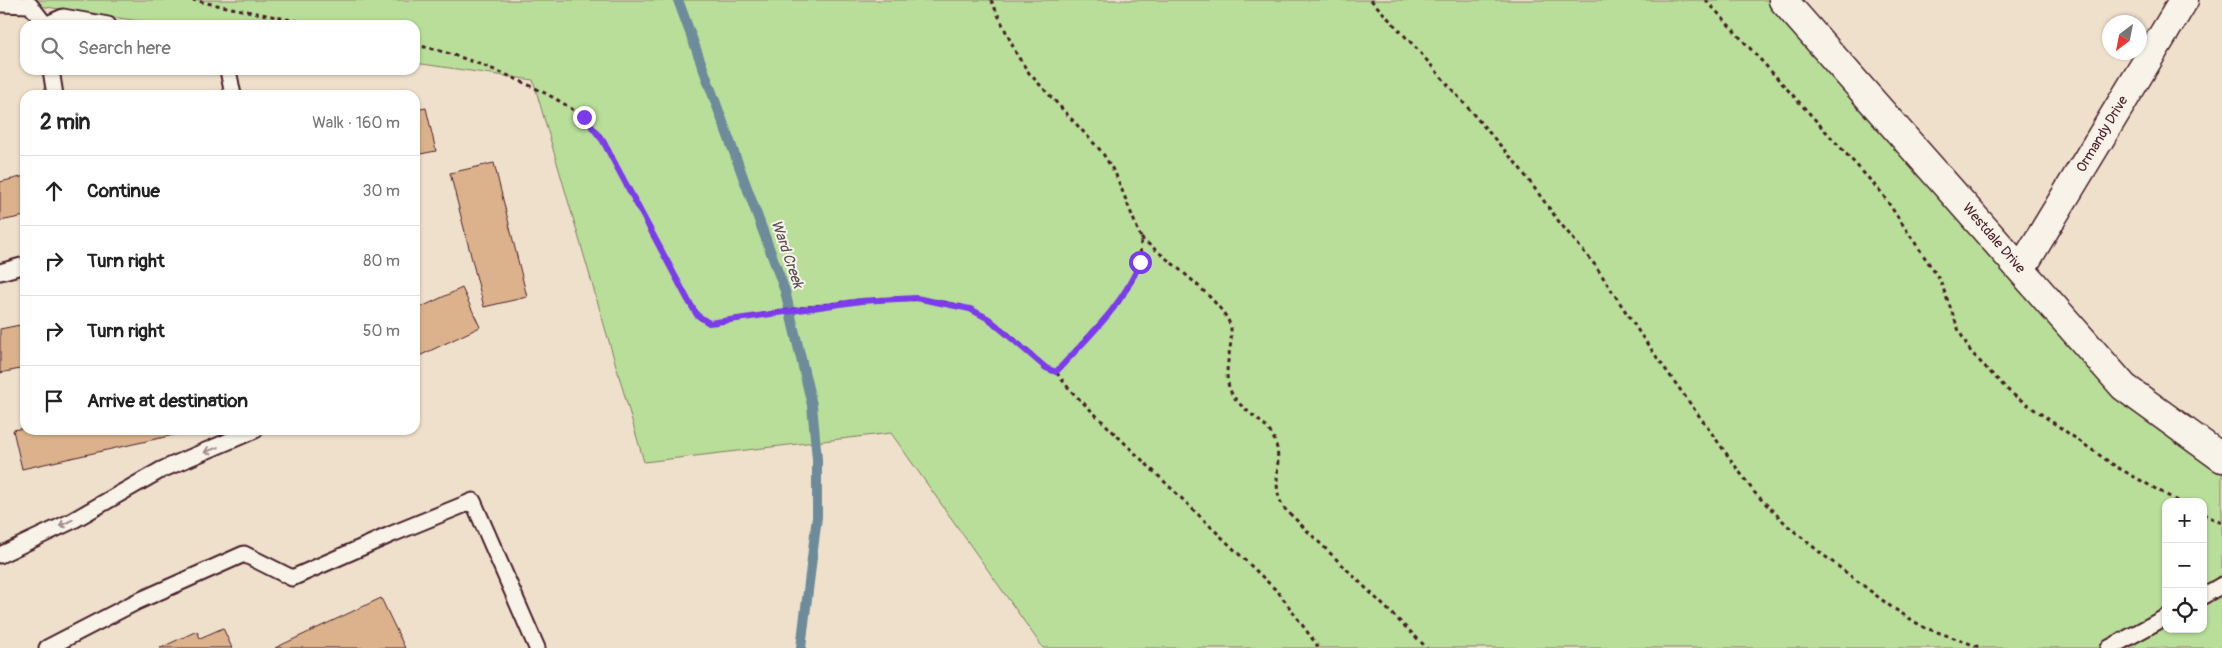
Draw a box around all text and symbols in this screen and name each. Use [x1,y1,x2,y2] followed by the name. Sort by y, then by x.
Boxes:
[2102,15,2147,60] north arrow
[20,20,420,75] search box
[38,34,66,62] icon: search
[78,36,171,60] text: Search here
[2073,93,2131,175] street label: Ormandy Drive
[573,106,596,129] route end
[40,109,90,136] text: 2 min
[312,113,400,133] text: Walk · 160 m
[40,177,68,205] icon: ahead
[87,179,160,203] text: Continue
[362,181,400,201] text: 30 m
[1959,199,2029,277] street label: Westdale Drive
[766,217,808,292] water label: Ward Creek
[40,247,68,275] icon: right
[87,249,165,273] text: Turn right
[363,251,400,271] text: 80 m
[1129,251,1152,274] route start
[40,317,68,345] icon: right
[87,319,165,343] text: Turn right
[363,321,400,341] text: 50 m
[40,387,68,415] icon: arrive
[87,389,248,413] text: Arrive at destination
[204,446,219,455] one-way arrow
[2162,498,2207,633] map controls
[2162,498,2207,543] button: +
[59,519,74,529] one-way arrow
[2162,543,2207,588] button: −
[2162,588,2207,633] button: locate

